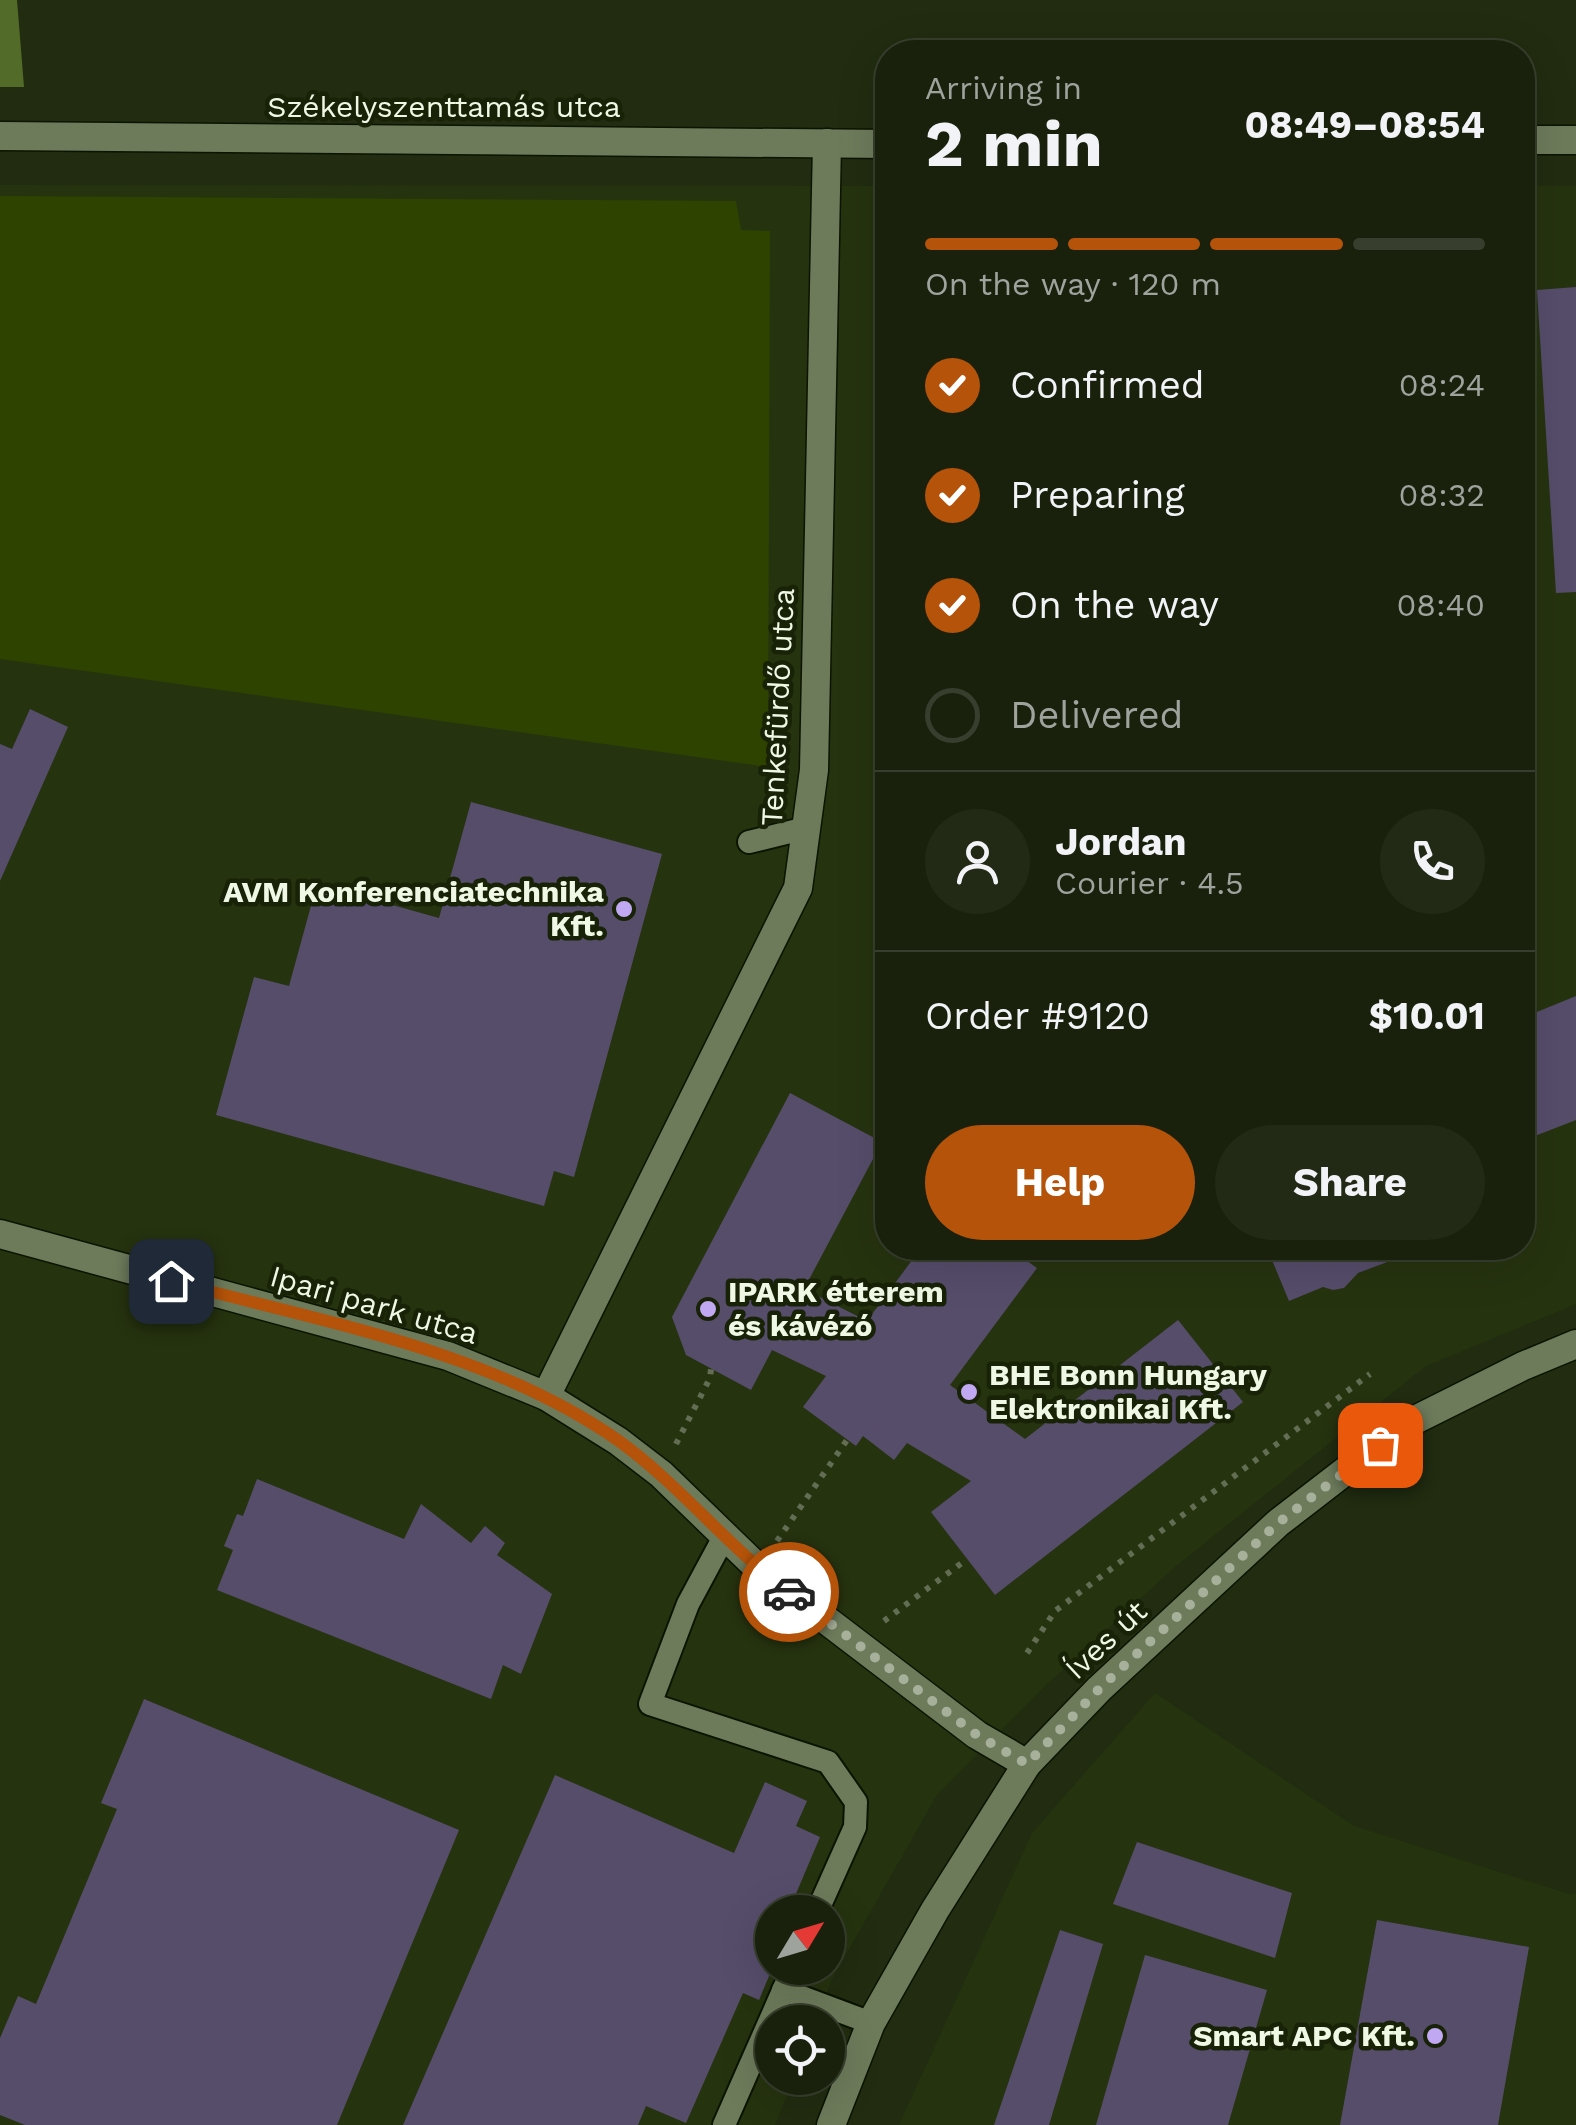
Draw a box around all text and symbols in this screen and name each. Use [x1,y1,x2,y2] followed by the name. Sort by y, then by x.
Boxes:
[925,69,1082,107] text: Arriving in
[267,89,621,124] street label: Székelyszenttamás utca
[1244,103,1485,147] text: 08:49–08:54
[925,106,1103,182] text: 2 min
[925,265,1221,303] text: On the way · 120 m
[925,358,980,413] icon: check
[1010,363,1205,407] text: Confirmed
[1399,366,1485,404] text: 08:24
[925,468,980,523] icon: check
[1010,473,1185,517] text: Preparing
[1399,476,1485,514] text: 08:32
[925,578,980,633] icon: check
[1010,583,1219,627] text: On the way
[1396,586,1485,624] text: 08:40
[754,587,801,827] street label: Tenkefürdő utca
[1010,693,1183,737] text: Delivered
[925,809,1030,914] button: person
[1380,809,1485,914] button: phone
[1055,820,1187,864] text: Jordan
[1055,864,1244,902] text: Courier · 4.5
[223,874,605,943] place label: AVM Konferenciatechnika Kft.
[613,898,635,920] marker: AVM Konferenciatechnika Kft.
[925,994,1150,1038] text: Order #9120
[1369,994,1485,1038] text: $10.01
[925,1125,1195,1240] button: Help
[1215,1125,1485,1240] button: Share
[129,1239,214,1324] pin
[144,1254,199,1309] icon: home
[266,1258,482,1351] street label: Ipari park utca
[728,1274,944,1343] place label: IPARK étterem és kávézó
[697,1298,719,1320] marker: IPARK étterem és kávézó
[989,1357,1267,1426] place label: BHE Bonn Hungary Elektronikai Kft.
[958,1381,980,1403] marker: BHE Bonn Hungary Elektronikai Kft.
[1338,1403,1423,1488] pin
[1353,1418,1408,1473] icon: bag
[739,1542,839,1642] courier
[762,1565,817,1620] icon: car
[1058,1593,1154,1686] street label: Íves út
[755,1895,845,1985] north arrow
[755,1895,845,2095] map controls
[755,2005,845,2095] button: locate
[1193,2018,1415,2053] place label: Smart APC Kft.
[1424,2025,1446,2047] marker: Smart APC Kft.

